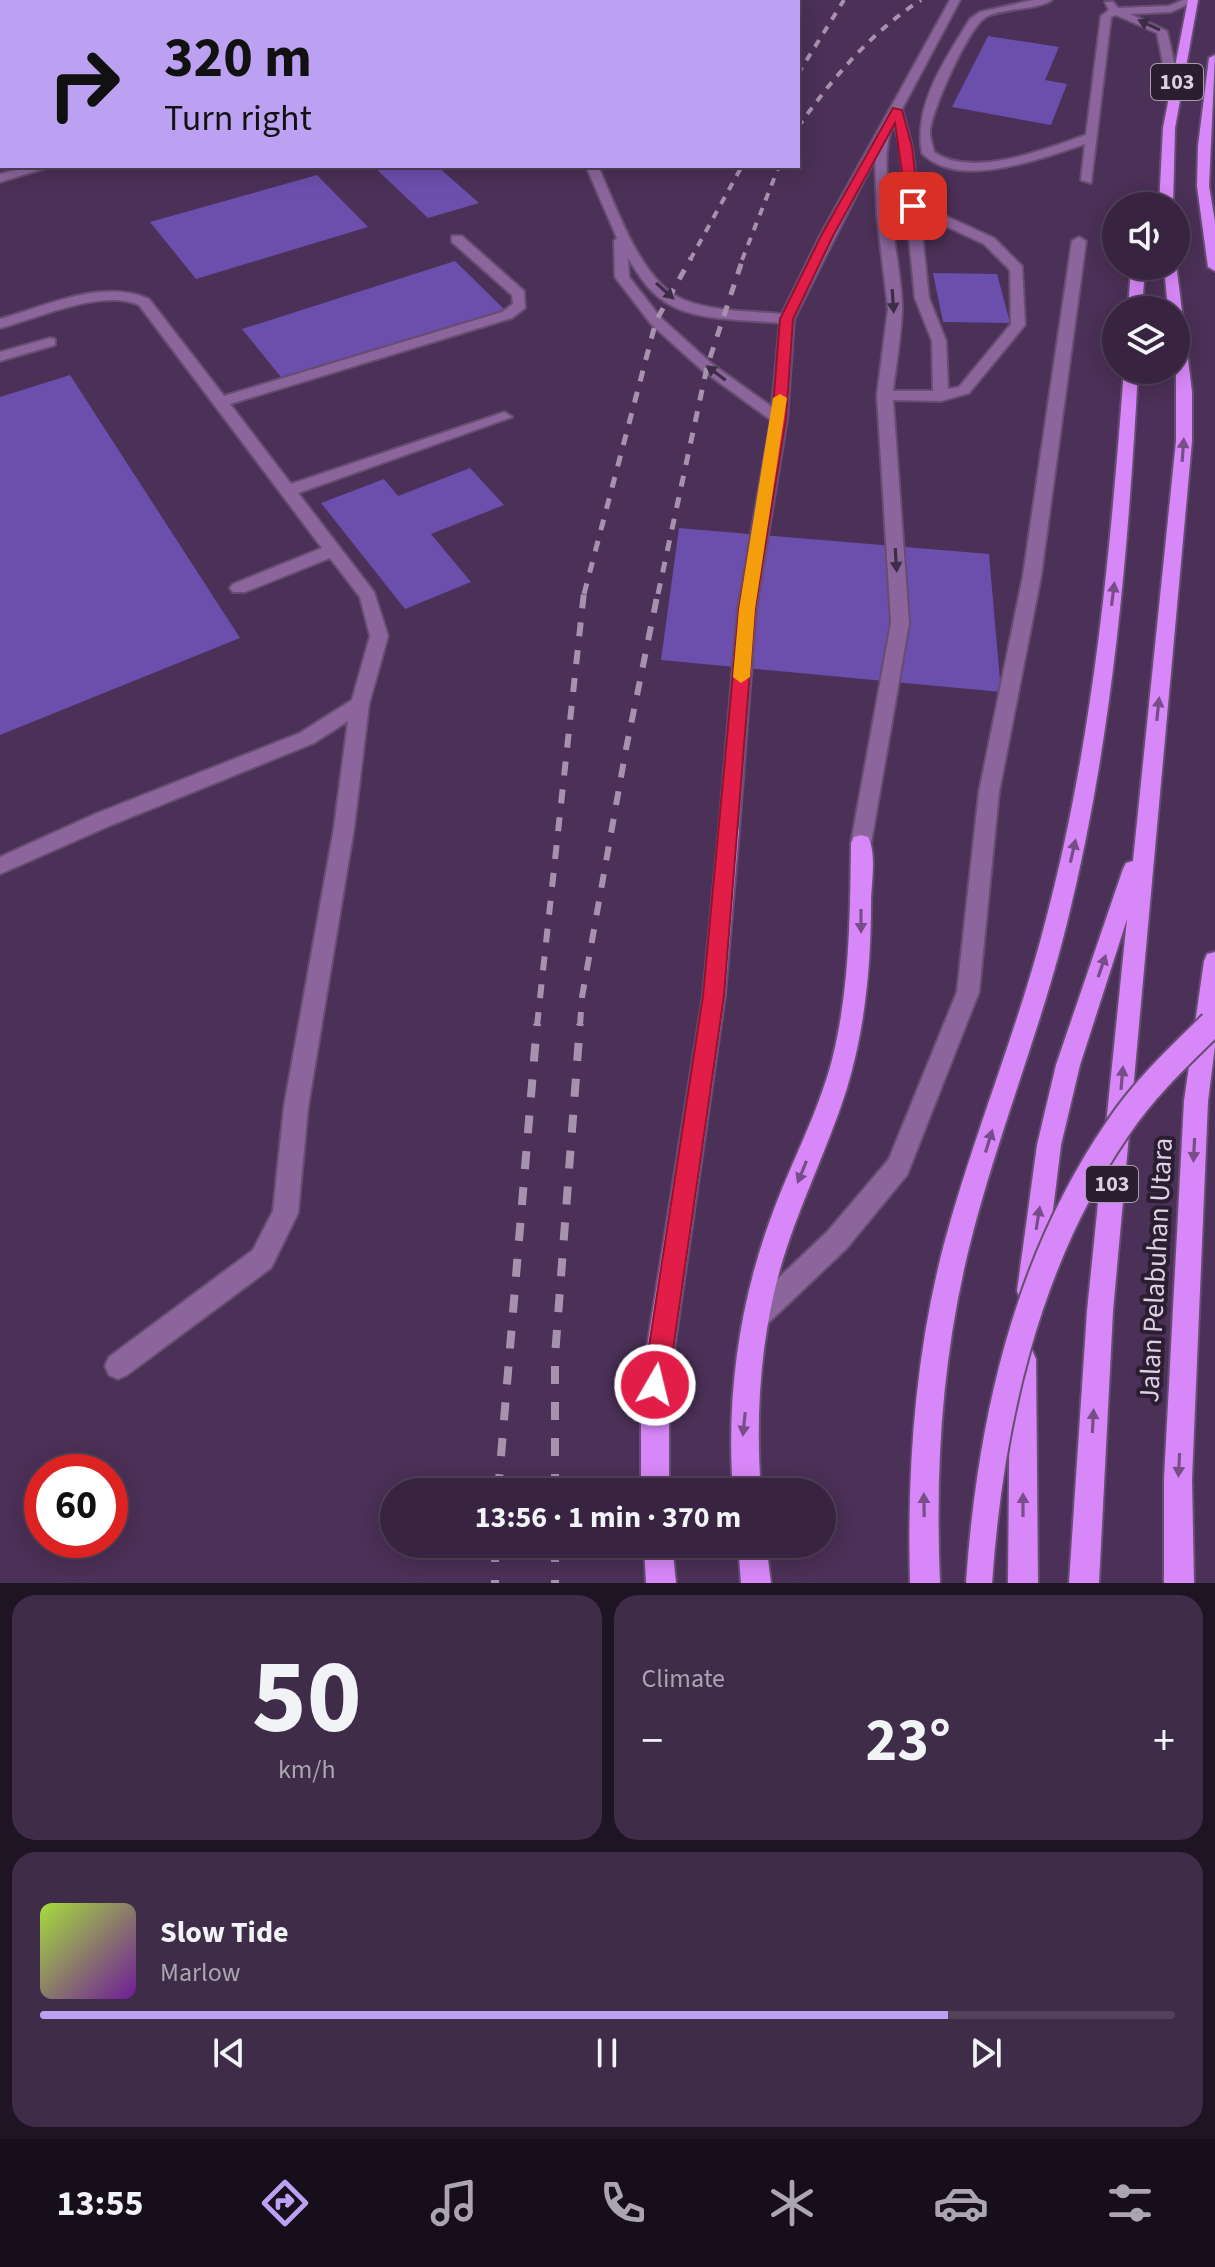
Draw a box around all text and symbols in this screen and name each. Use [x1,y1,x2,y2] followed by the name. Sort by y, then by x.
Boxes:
[1138,18,1161,32] one-way arrow
[164,19,312,98] text: 320 m
[32,32,136,136] icon: right
[1151,64,1203,100] road number: 103
[164,93,312,144] text: Turn right
[879,172,947,240] pin
[891,184,935,228] icon: arrive
[1102,192,1190,384] map controls
[1102,192,1190,280] button: sound
[655,282,675,300] one-way arrow
[887,289,900,314] one-way arrow
[1102,296,1190,384] button: layers
[705,366,726,382] one-way arrow
[1177,437,1190,462] one-way arrow
[890,548,903,573] one-way arrow
[1107,581,1120,606] one-way arrow
[1152,696,1165,721] one-way arrow
[1067,838,1080,863] one-way arrow
[855,909,867,934] one-way arrow
[1096,954,1108,978] one-way arrow
[1115,1066,1128,1091] one-way arrow
[983,1129,996,1153] one-way arrow
[1129,1137,1183,1403] street label: Jalan Pelabuhan Utara
[1187,1138,1200,1163] one-way arrow
[795,1160,808,1184] one-way arrow
[1086,1166,1138,1202] road number: 103
[1032,1205,1044,1230] one-way arrow
[613,1343,697,1427] position arrow
[1087,1408,1100,1433] one-way arrow
[737,1412,750,1437] one-way arrow
[1172,1453,1185,1478] one-way arrow
[24,1454,128,1558] speed limit sign: 60
[917,1492,930,1517] one-way arrow
[1017,1492,1029,1517] one-way arrow
[475,1496,741,1539] text: 13:56 · 1 min · 370 m
[252,1625,362,1773] text: 50
[642,1660,725,1697] text: Climate
[866,1699,951,1784] text: 23°
[642,1710,663,1773] text: −
[1153,1710,1175,1773] text: +
[278,1751,336,1788] text: km/h
[160,1911,289,1954] text: Slow Tide
[160,1954,240,1991] text: Marlow
[207,2031,251,2075] icon: previous
[585,2031,629,2075] icon: pause
[964,2031,1008,2075] icon: next
[257,2175,313,2231] icon: directions
[426,2175,482,2231] icon: music
[595,2175,651,2231] icon: phone
[764,2175,820,2231] icon: climate
[933,2175,989,2231] icon: car
[1102,2175,1158,2231] icon: filters
[57,2178,143,2229] text: 13:55

